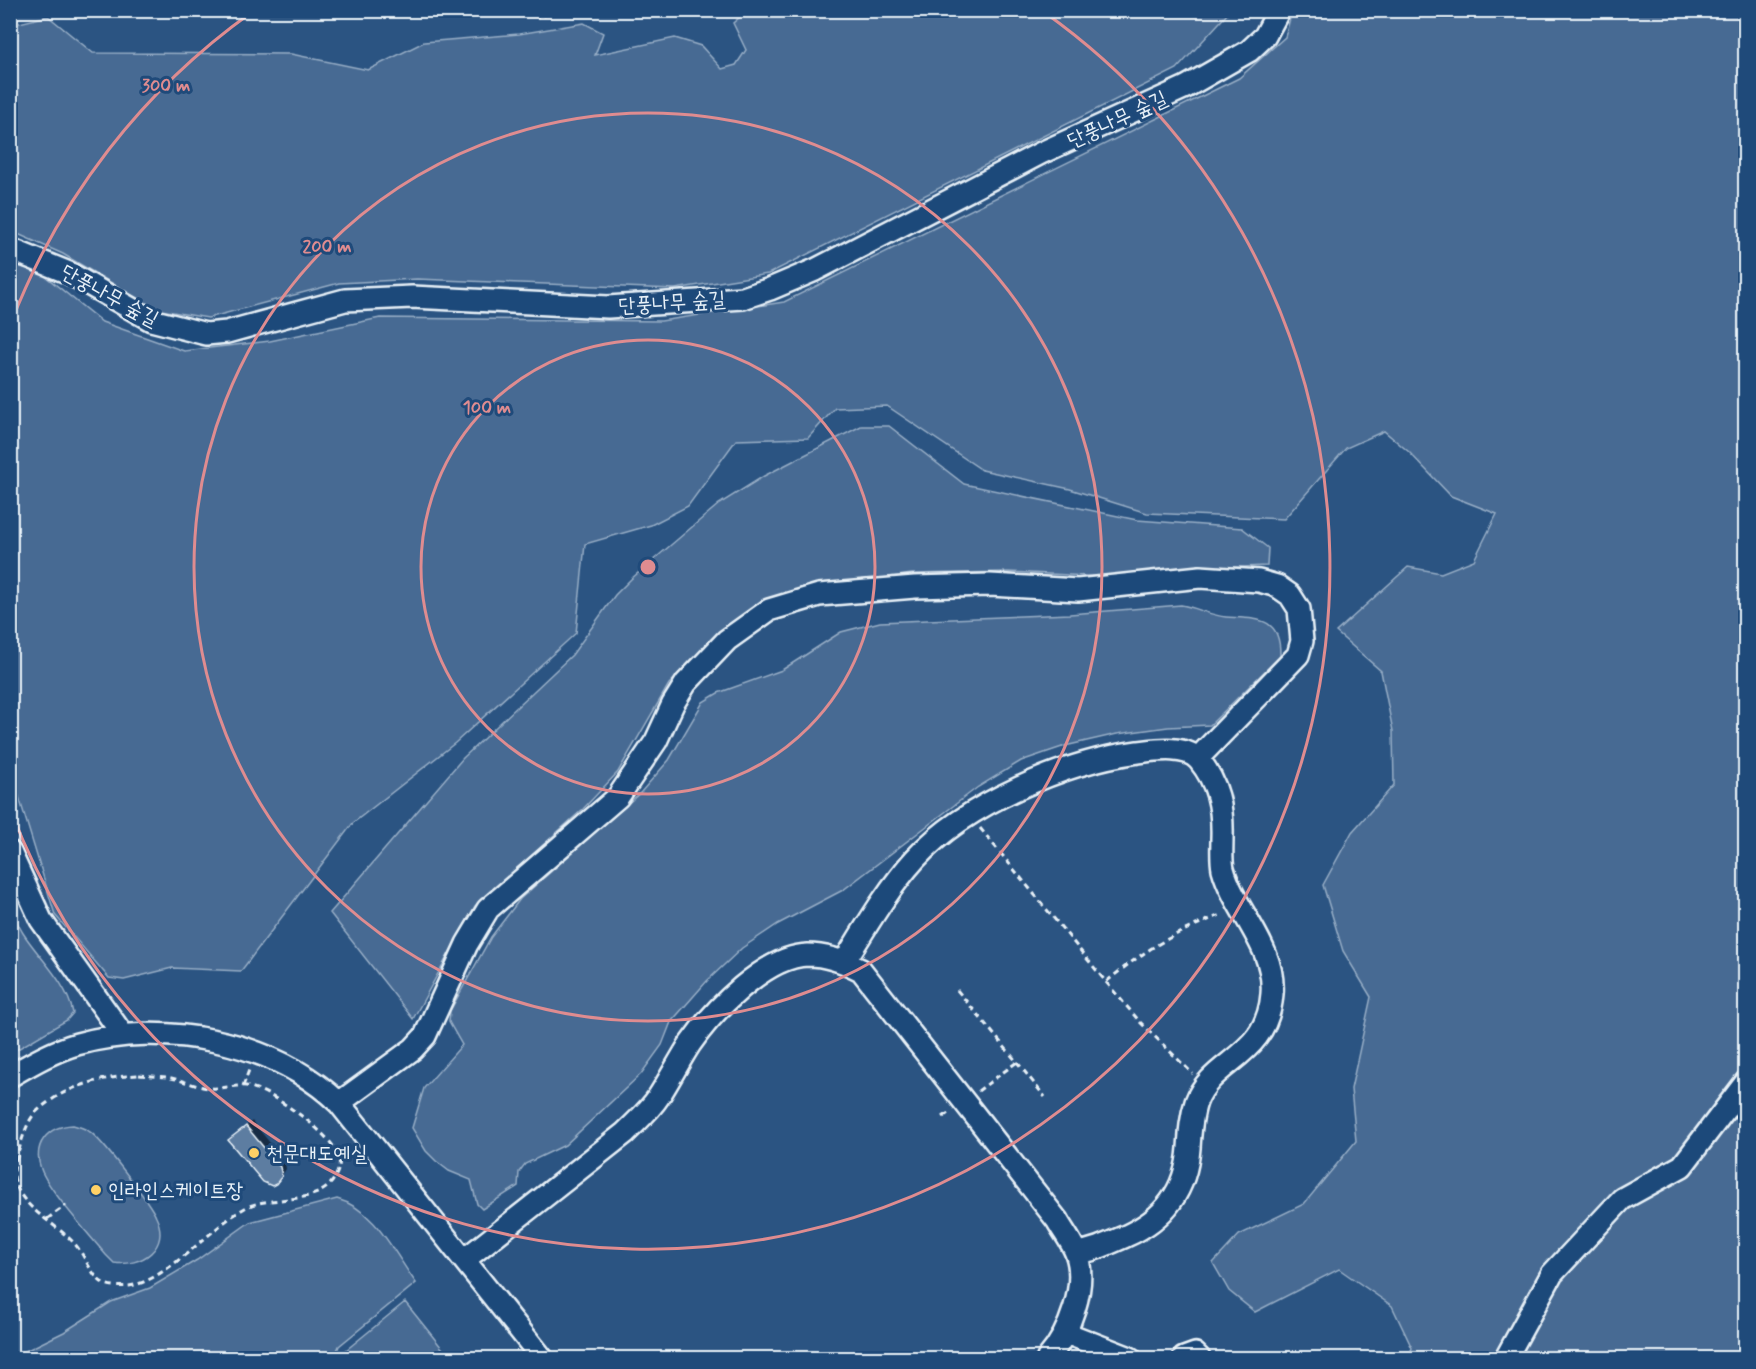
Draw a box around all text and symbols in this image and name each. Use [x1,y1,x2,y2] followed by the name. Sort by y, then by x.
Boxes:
[142,74,190,98] text: 300 m
[1063,85,1172,155] street label: 단풍나무 숲길
[302,235,352,259] text: 200 m
[56,258,163,333] street label: 단풍나무 숲길
[618,285,727,321] street label: 단풍나무 숲길
[463,396,511,420] text: 100 m
[638,557,658,577] centre of rings
[266,1140,367,1168] place label: 천문대도예실
[247,1146,261,1160] marker: 천문대도예실
[108,1177,243,1205] place label: 인라인스케이트장
[89,1183,103,1197] marker: 인라인스케이트장

